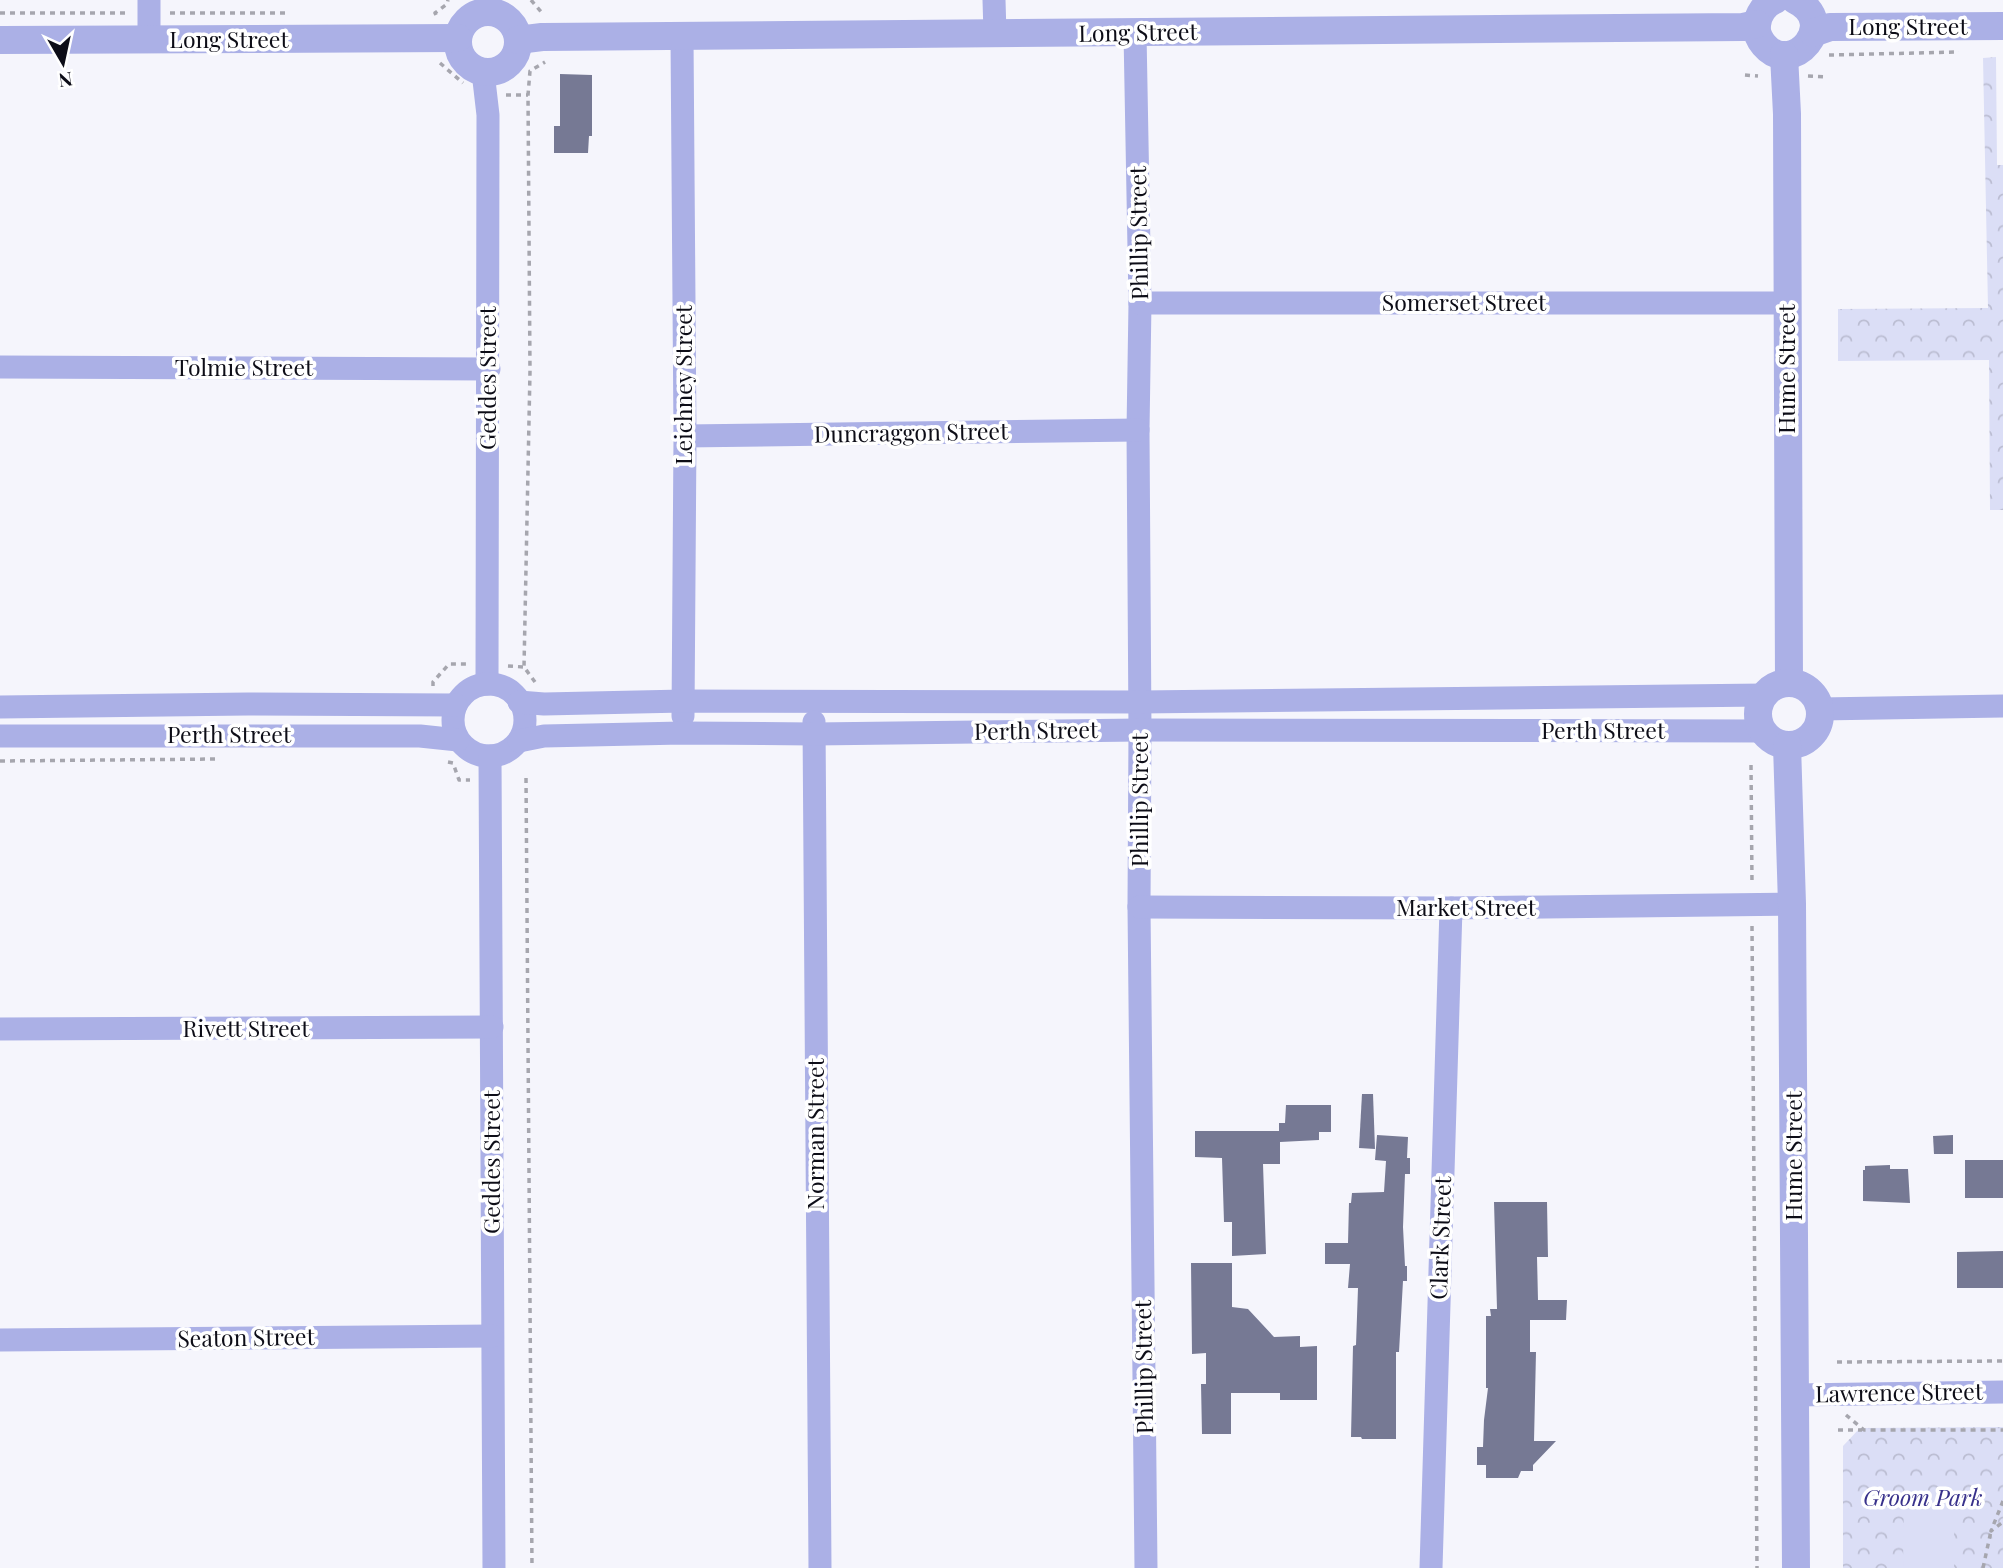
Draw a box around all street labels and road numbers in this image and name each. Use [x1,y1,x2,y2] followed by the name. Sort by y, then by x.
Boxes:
[1848,10,1968,41] street label: Long Street
[1078,15,1199,48] street label: Long Street
[169,23,289,54] street label: Long Street
[1121,165,1154,300] street label: Phillip Street
[1382,286,1547,317] street label: Somerset Street
[1770,303,1801,434] street label: Hume Street
[667,304,698,465] street label: Leichney Street
[471,305,502,450] street label: Geddes Street
[175,351,314,382] street label: Tolmie Street
[813,414,1009,449] street label: Duncraggon Street
[974,713,1099,746] street label: Perth Street
[1541,714,1666,745] street label: Perth Street
[167,718,292,749] street label: Perth Street
[1123,732,1154,867] street label: Phillip Street
[1396,891,1537,922] street label: Market Street
[183,1012,310,1043] street label: Rivett Street
[799,1057,830,1210] street label: Norman Street
[475,1089,506,1234] street label: Geddes Street
[1777,1090,1808,1221] street label: Hume Street
[1422,1175,1457,1300] street label: Clark Street
[1126,1299,1159,1434] street label: Phillip Street
[177,1320,316,1353] street label: Seaton Street
[1815,1375,1984,1408] street label: Lawrence Street

